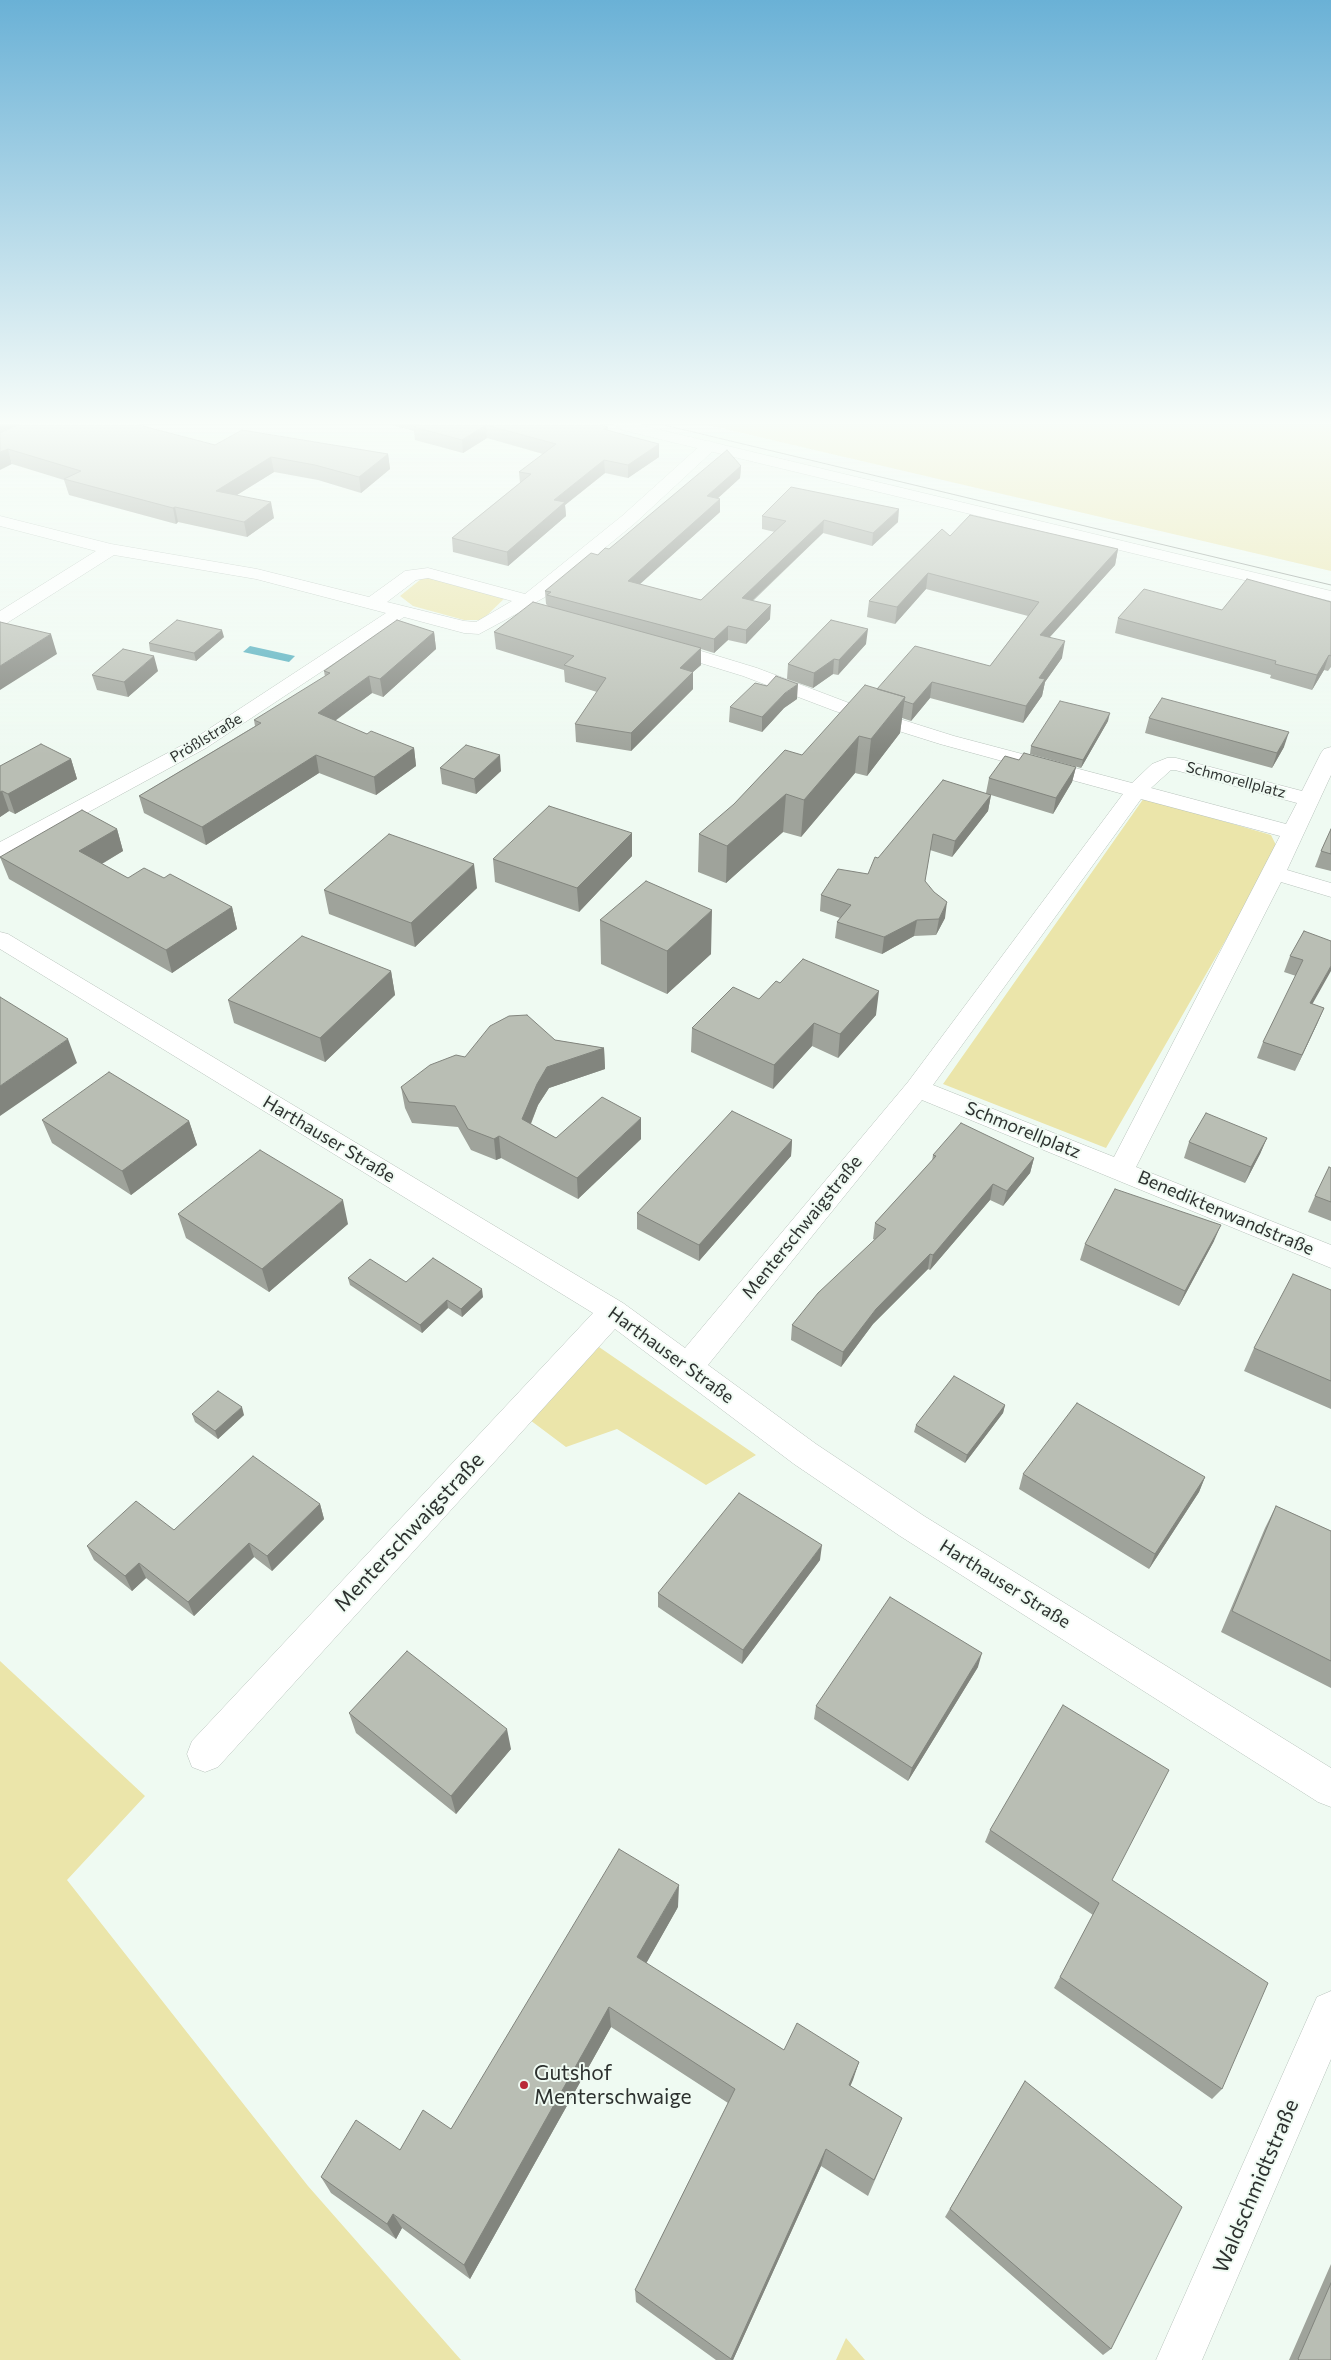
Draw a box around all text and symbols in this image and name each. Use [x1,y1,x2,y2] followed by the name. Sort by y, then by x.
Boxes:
[167,710,245,766] street label: Prößlstraße
[1184,758,1288,802] street label: Schmorellplatz
[259,1091,399,1187] street label: Harthauser Straße
[962,1097,1084,1163] street label: Schmorellplatz
[738,1151,866,1303] street label: Menterschwaigstraße
[1135,1166,1317,1260] street label: Benediktenwandstraße
[604,1302,738,1408] street label: Harthauser Straße
[329,1447,489,1617] street label: Menterschwaigstraße
[936,1535,1074,1633] street label: Harthauser Straße
[534,2060,692,2110] place label: Gutshof Menterschwaige
[518,2079,530,2091] marker: Gutshof Menterschwaige
[1208,2095,1304,2277] street label: Waldschmidtstraße

